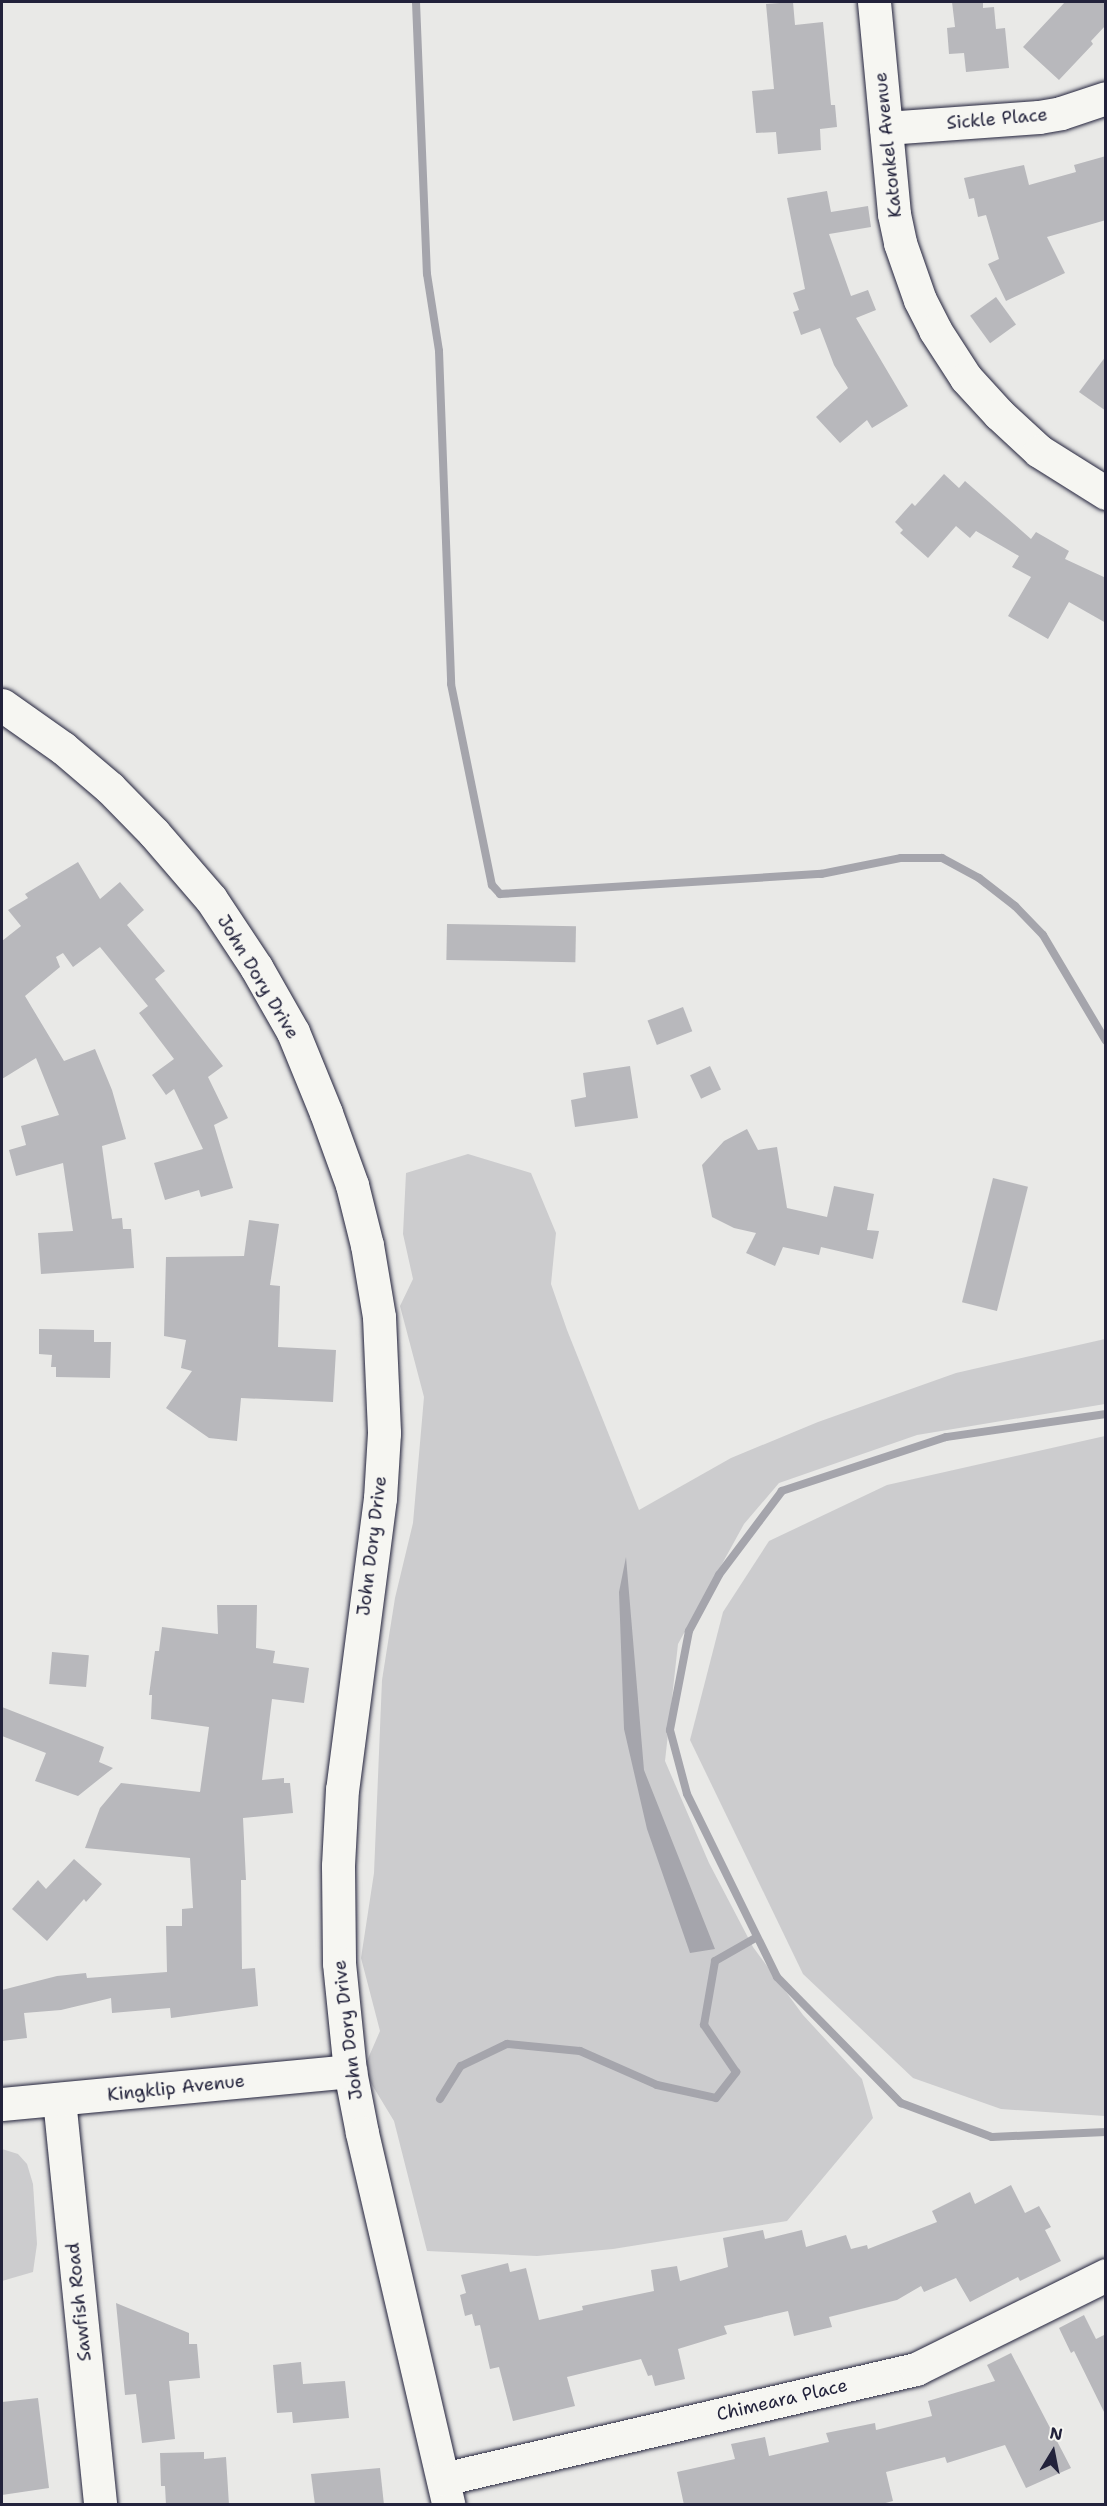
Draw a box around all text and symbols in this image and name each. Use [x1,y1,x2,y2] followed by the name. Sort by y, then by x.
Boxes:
[870,71,906,219] street label: Katonkel Avenue
[946,104,1048,134] street label: Sickle Place
[213,911,303,1043] street label: John Dory Drive
[353,1475,391,1617] street label: John Dory Drive
[329,1959,367,2101] street label: John Dory Drive
[106,2070,246,2106] street label: Kingklip Avenue
[62,2242,96,2362] street label: Sawfish Road
[715,2374,849,2426] street label: Chimeara Place
[1023,2422,1083,2482] north arrow
[1048,2422,1064,2445] text: N

